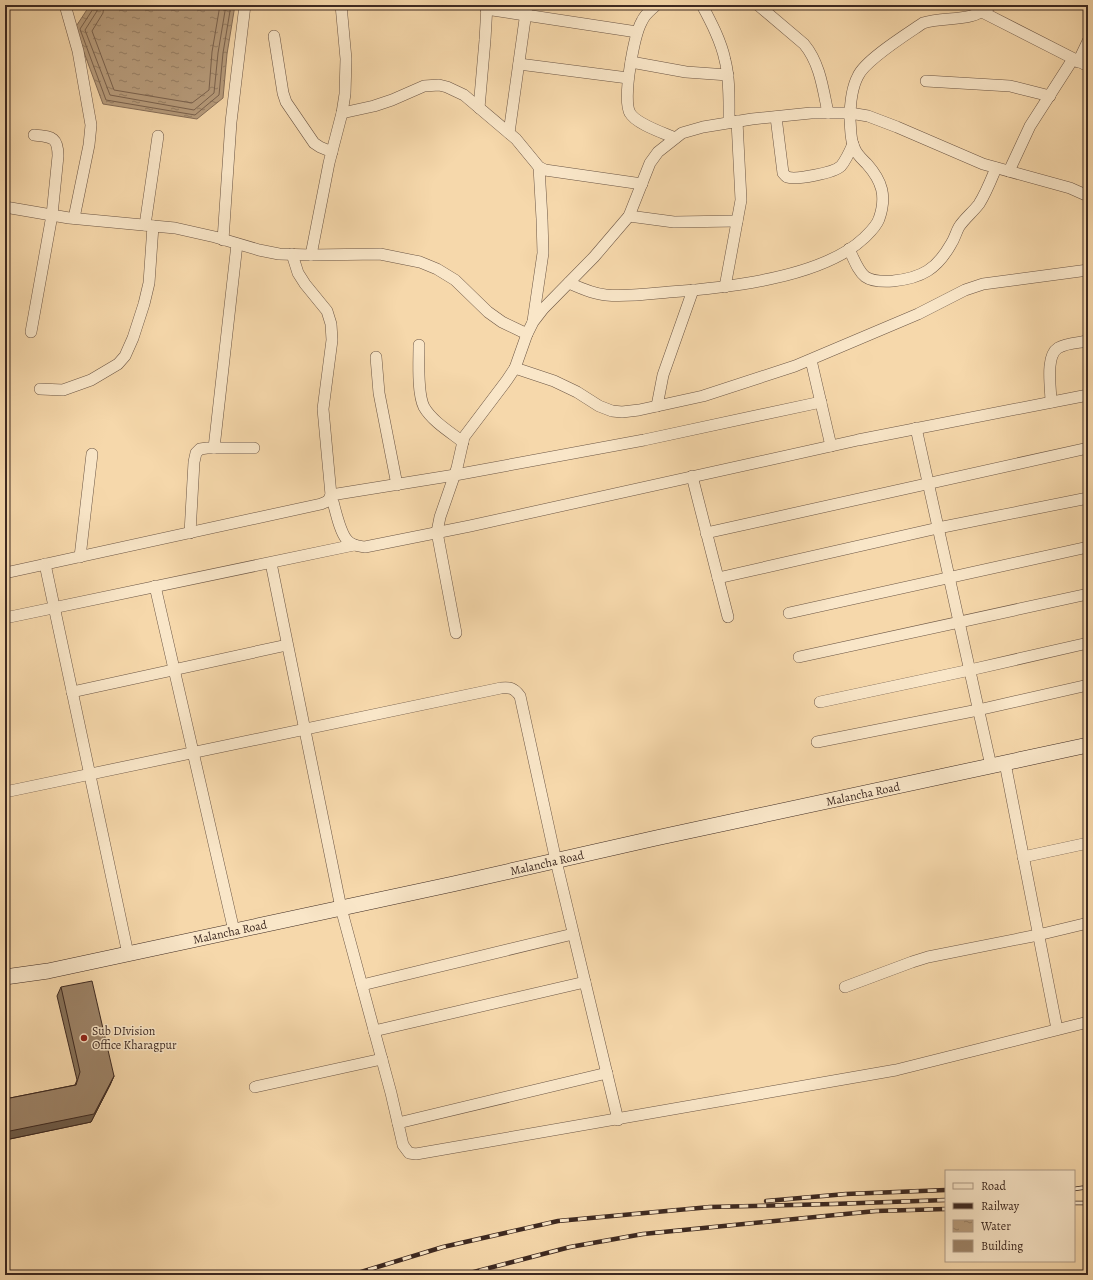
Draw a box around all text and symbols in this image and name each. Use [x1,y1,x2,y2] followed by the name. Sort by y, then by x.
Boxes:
[825,778,902,810] street label: Malancha Road
[509,847,586,879] street label: Malancha Road
[192,916,269,948] street label: Malancha Road
[92,1023,177,1053] place label: Sub DIvision Office Kharagpur
[79,1033,89,1043] marker: Sub DIvision Office Kharagpur
[945,1170,1075,1262] legend
[981,1178,1007,1194] text: Road
[981,1198,1020,1214] text: Railway
[980,1218,1011,1234] text: Water
[981,1238,1023,1254] text: Building

